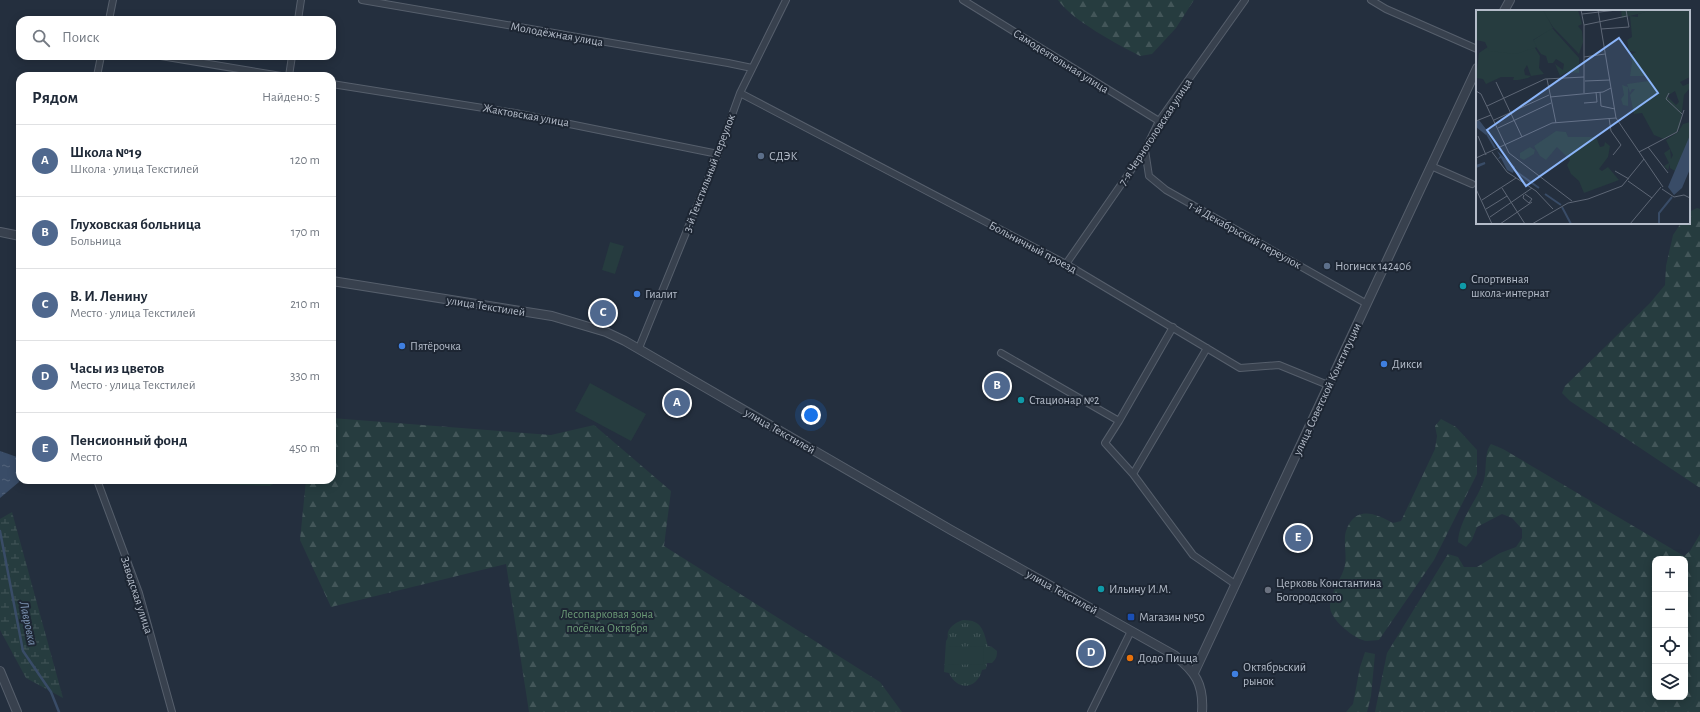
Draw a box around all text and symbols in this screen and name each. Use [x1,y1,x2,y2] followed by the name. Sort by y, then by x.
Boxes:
[1476,10,1690,224] inset map
[16,16,336,60] search box
[510,20,605,49] street label: Молодёжная улица
[30,27,52,49] icon: search
[1011,27,1111,96] street label: Самодеятельная улица
[62,30,100,45] text: Поиск
[1116,76,1195,188] street label: 7-я Черноголовская улица
[32,89,78,106] text: Рядом
[262,91,320,104] text: Найдено: 5
[482,101,571,130] street label: Жактовская улица
[681,112,738,234] street label: 3-й Текстильный переулок
[70,145,142,160] text: Школа №19
[769,150,798,162] place label: СДЭК
[756,151,766,161] marker: СДЭК
[41,154,49,167] text: A
[290,154,320,167] text: 120 m
[70,163,199,176] text: Школа · улица Текстилей
[1186,199,1304,272] street label: 1-й Декабрьский переулок
[70,217,201,232] text: Глуховская больница
[987,219,1079,275] street label: Больничный проезд
[41,226,49,239] text: B
[291,226,320,239] text: 170 m
[70,235,122,248] text: Больница
[1335,260,1411,272] place label: Ногинск 142406
[1322,261,1332,271] marker: Ногинск 142406
[1471,273,1550,299] place label: Спортивная школа-интернат
[1458,281,1468,291] marker: Спортивная школа-интернат
[645,288,678,300] place label: Гиалит
[70,289,148,304] text: В. И. Ленину
[632,289,642,299] marker: Гиалит
[445,294,526,319] street label: улица Текстилей
[42,298,48,311] text: C
[290,298,320,311] text: 210 m
[590,298,616,328] pin: C
[70,307,196,320] text: Место · улица Текстилей
[1291,321,1364,458] street label: улица Советской Конституции
[410,340,462,352] place label: Пятёрочка
[397,341,407,351] marker: Пятёрочка
[1392,358,1422,370] place label: Дикси
[1379,359,1389,369] marker: Дикси
[70,361,164,376] text: Часы из цветов
[41,370,49,383] text: D
[290,370,320,383] text: 330 m
[984,371,1010,401] pin: B
[70,379,196,392] text: Место · улица Текстилей
[664,388,690,418] pin: A
[1029,394,1100,406] place label: Стационар №2
[1016,395,1026,405] marker: Стационар №2
[741,405,817,457] street label: улица Текстилей
[801,405,821,425] your location
[70,433,187,448] text: Пенсионный фонд
[42,442,48,455] text: E
[289,442,320,455] text: 450 m
[70,451,102,464] text: Место
[1285,523,1311,553] pin: E
[118,555,155,636] street label: Заводская улица
[1652,556,1688,700] map controls
[1652,556,1688,592] button: +
[1023,567,1100,617] street label: улица Текстилей
[1276,577,1382,603] place label: Церковь Константина Богородского
[1109,583,1171,596] place label: Ильину И.М.
[1096,584,1106,594] marker: Ильину И.М.
[1263,585,1273,595] marker: Церковь Константина Богородского
[1652,592,1688,628] button: −
[16,599,39,647] water label: Лавровка
[561,608,654,634] park label: Лесопарковая зона посёлка Октября
[1139,611,1205,623] place label: Магазин №50
[1126,612,1136,622] marker: Магазин №50
[1652,628,1688,664] button: locate
[1078,638,1104,668] pin: D
[1138,652,1198,664] place label: Додо Пицца
[1125,653,1135,663] marker: Додо Пицца
[1243,661,1306,687] place label: Октябрьский рынок
[1652,664,1688,700] button: layers
[1230,669,1240,679] marker: Октябрьский рынок

